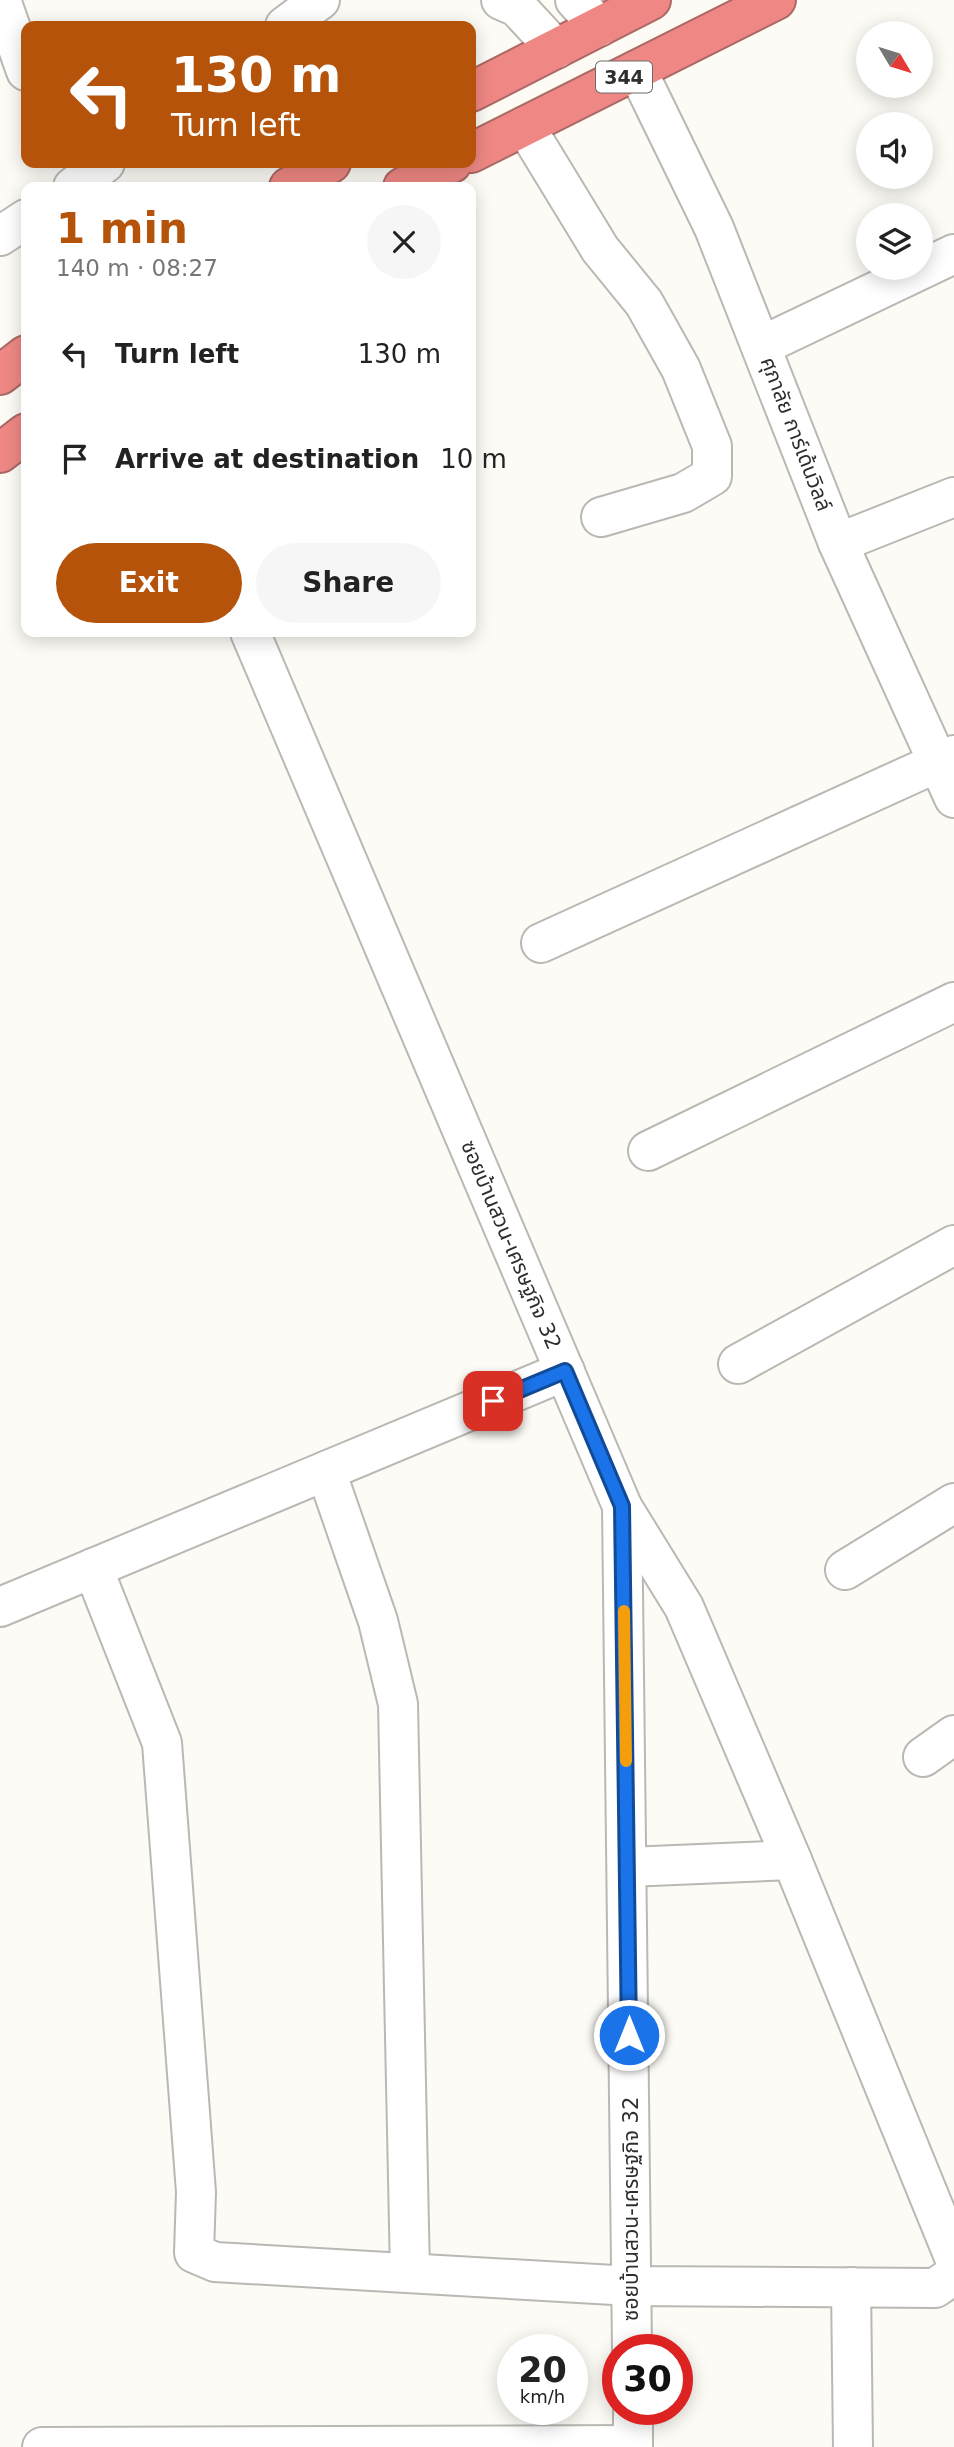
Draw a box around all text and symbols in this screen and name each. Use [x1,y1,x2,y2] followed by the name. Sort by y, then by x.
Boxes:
[856,21,933,98] north arrow
[856,21,933,280] map controls
[171,47,341,104] text: 130 m
[56,49,147,140] icon: left
[596,61,652,92] road number: 344
[171,106,301,144] text: Turn left
[856,112,933,189] button: sound
[856,203,933,280] button: layers
[56,204,188,253] text: 1 min
[367,205,441,279] button: close
[56,255,218,281] text: 140 m · 08:27
[56,335,94,373] icon: left
[115,339,239,369] text: Turn left
[358,339,441,369] text: 130 m
[755,354,836,515] street label: ศุภาลัย การ์เด้นวิลล์
[56,440,94,478] icon: arrive
[115,444,419,474] text: Arrive at destination
[440,444,507,474] text: 10 m
[56,543,242,623] button: Exit
[256,543,441,623] button: Share
[456,1137,566,1353] street label: ซอยบ้านสวน-เศรษฐกิจ 32
[463,1371,523,1431] pin
[474,1382,512,1420] icon: arrive
[592,1998,666,2072] position arrow
[619,2097,643,2321] street label: ซอยบ้านสวน-เศรษฐกิจ 32
[602,2334,693,2425] speed limit sign: 30
[518,2350,567,2390] text: 20
[520,2386,565,2407] text: km/h

